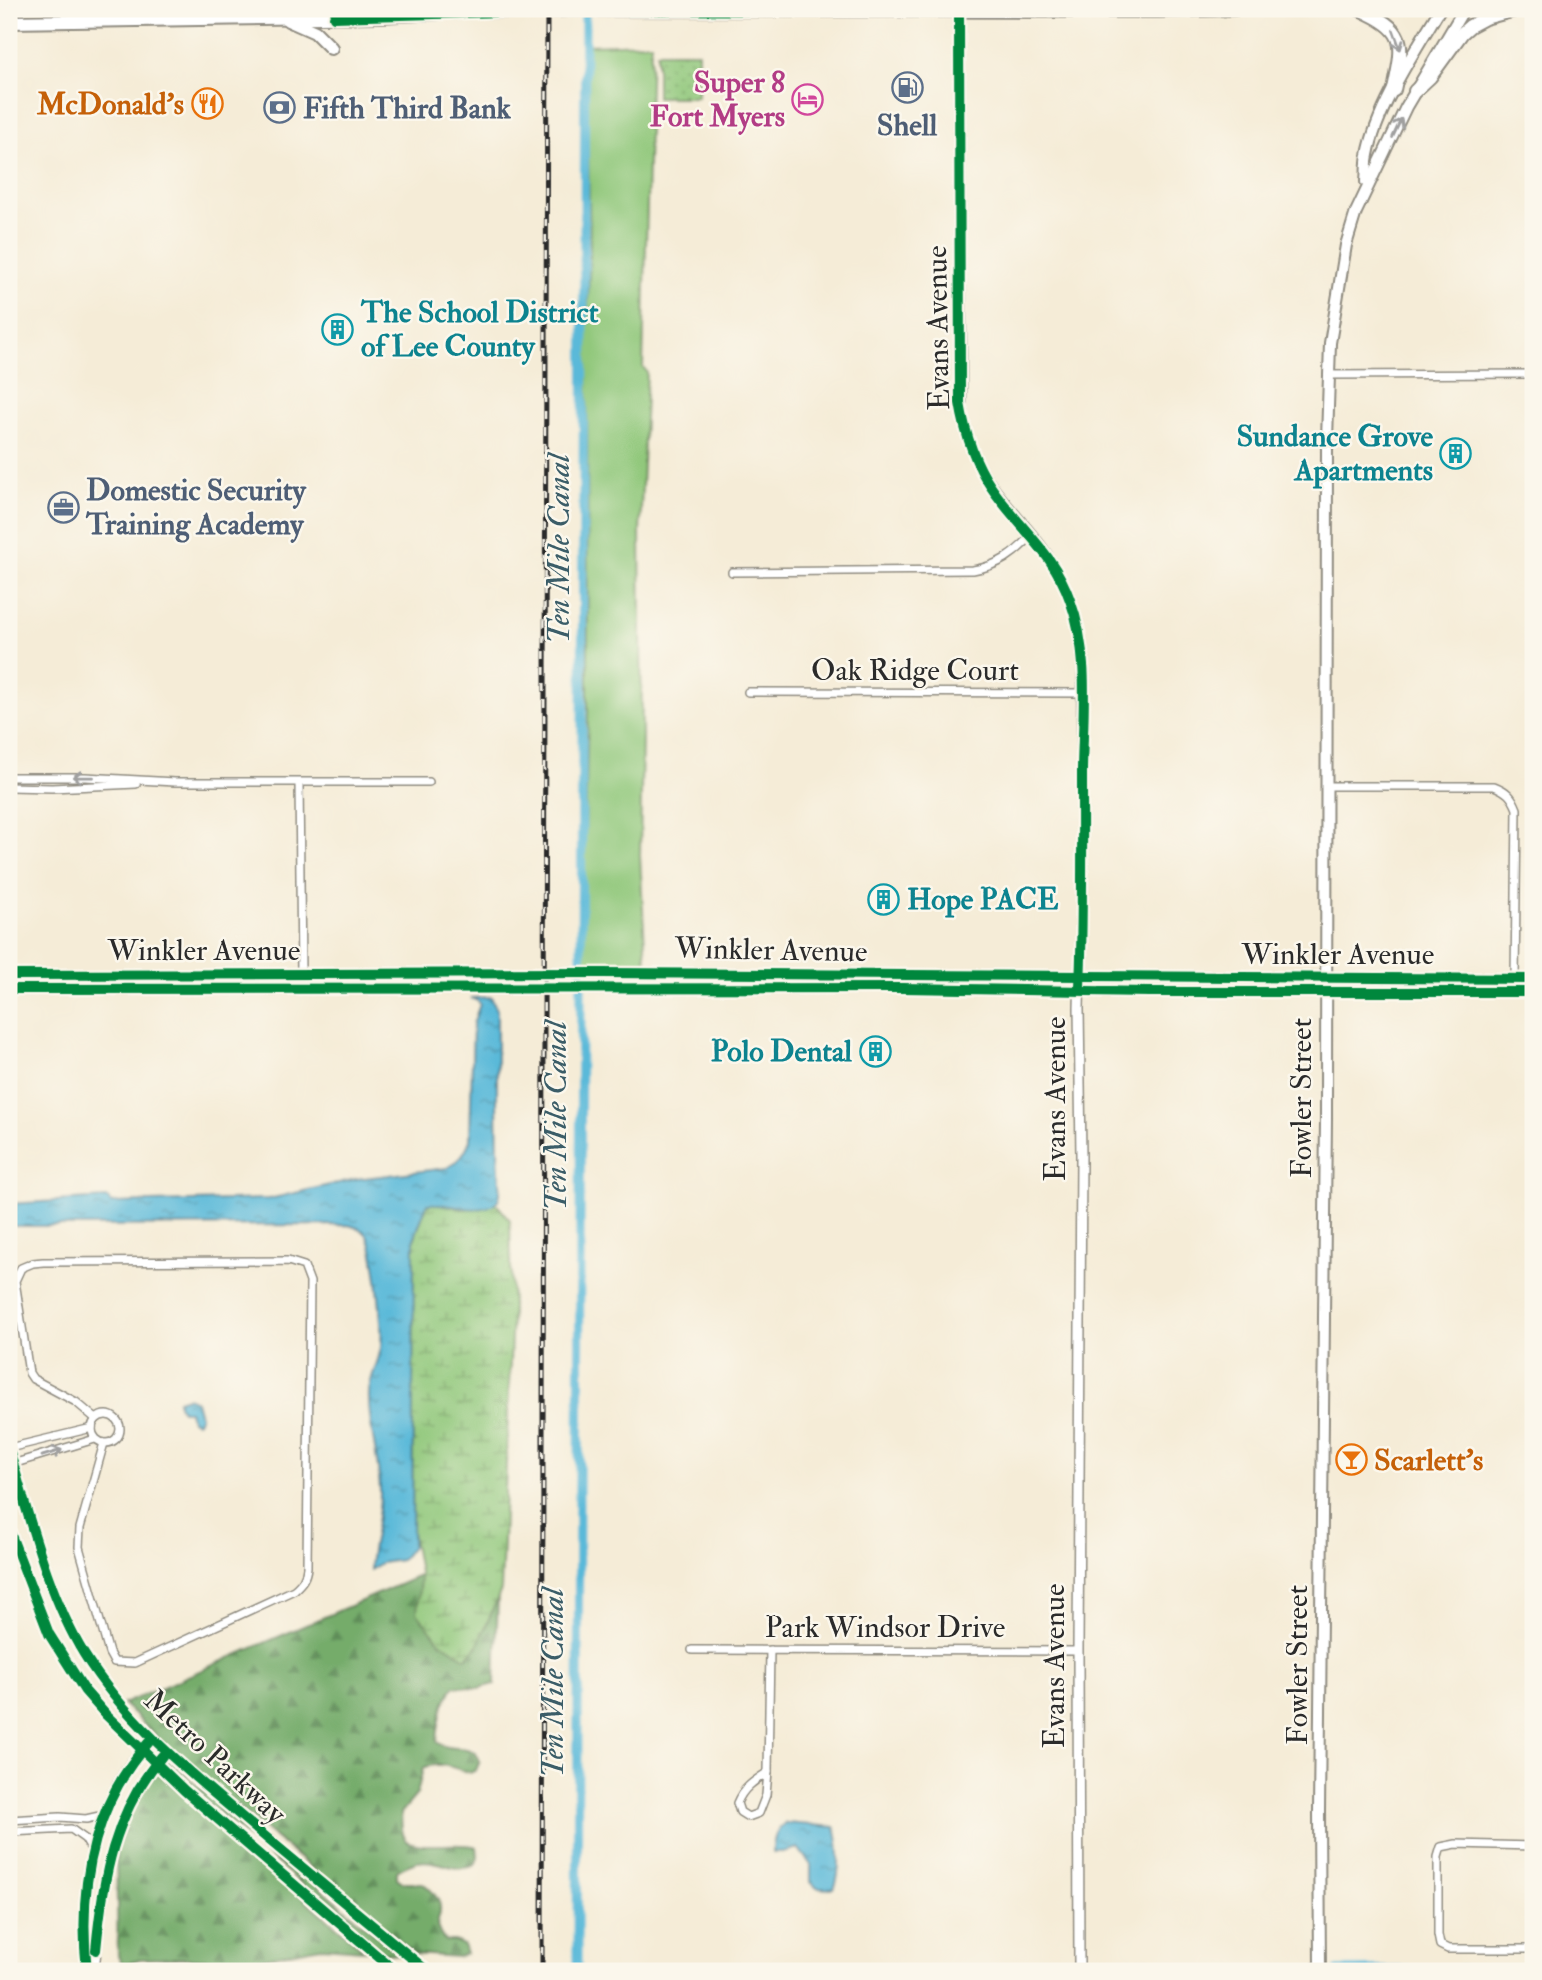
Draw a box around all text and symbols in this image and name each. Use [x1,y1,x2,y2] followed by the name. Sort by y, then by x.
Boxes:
[1392,29,1404,50] one-way arrow
[650,64,785,135] place label: Super 8 Fort Myers
[890,70,924,104] fuel station icon: Shell
[791,82,825,116] hotel icon: Super 8 Fort Myers
[36,86,184,123] place label: McDonald's
[190,87,224,121] restaurant icon: McDonald's
[303,90,512,127] place label: Fifth Third Bank
[263,91,297,125] bank icon: Fifth Third Bank
[877,107,937,144] place label: Shell
[1391,118,1404,139] one-way arrow
[918,245,958,411] street label: Evans Avenue
[360,294,599,365] place label: The School District of Lee County
[321,312,355,346] building icon: The School District of Lee County
[1236,418,1433,489] place label: Sundance Grove Apartments
[1439,436,1473,470] building icon: Sundance Grove Apartments
[539,452,579,644] water label: Ten Mile Canal
[85,472,307,543] place label: Domestic Security Training Academy
[46,490,80,524] office icon: Domestic Security Training Academy
[811,652,1019,689] street label: Oak Ridge Court
[72,770,95,784] one-way arrow
[907,881,1059,918] place label: Hope PACE
[867,882,901,916] building icon: Hope PACE
[673,930,868,970] street label: Winkler Avenue
[107,932,300,969] street label: Winkler Avenue
[1241,936,1434,973] street label: Winkler Avenue
[1037,1016,1074,1182] street label: Evans Avenue
[1283,1017,1320,1178] street label: Fowler Street
[536,1019,576,1211] water label: Ten Mile Canal
[711,1033,852,1070] place label: Polo Dental
[858,1034,892,1068] building icon: Polo Dental
[1374,1442,1483,1479] place label: Scarlett's
[1334,1443,1368,1477] bar icon: Scarlett's
[41,1445,63,1458] one-way arrow
[1036,1583,1073,1749] street label: Evans Avenue
[1279,1584,1316,1745] street label: Fowler Street
[533,1586,573,1778] water label: Ten Mile Canal
[765,1609,1005,1646] street label: Park Windsor Drive
[136,1682,294,1833] street label: Metro Parkway

